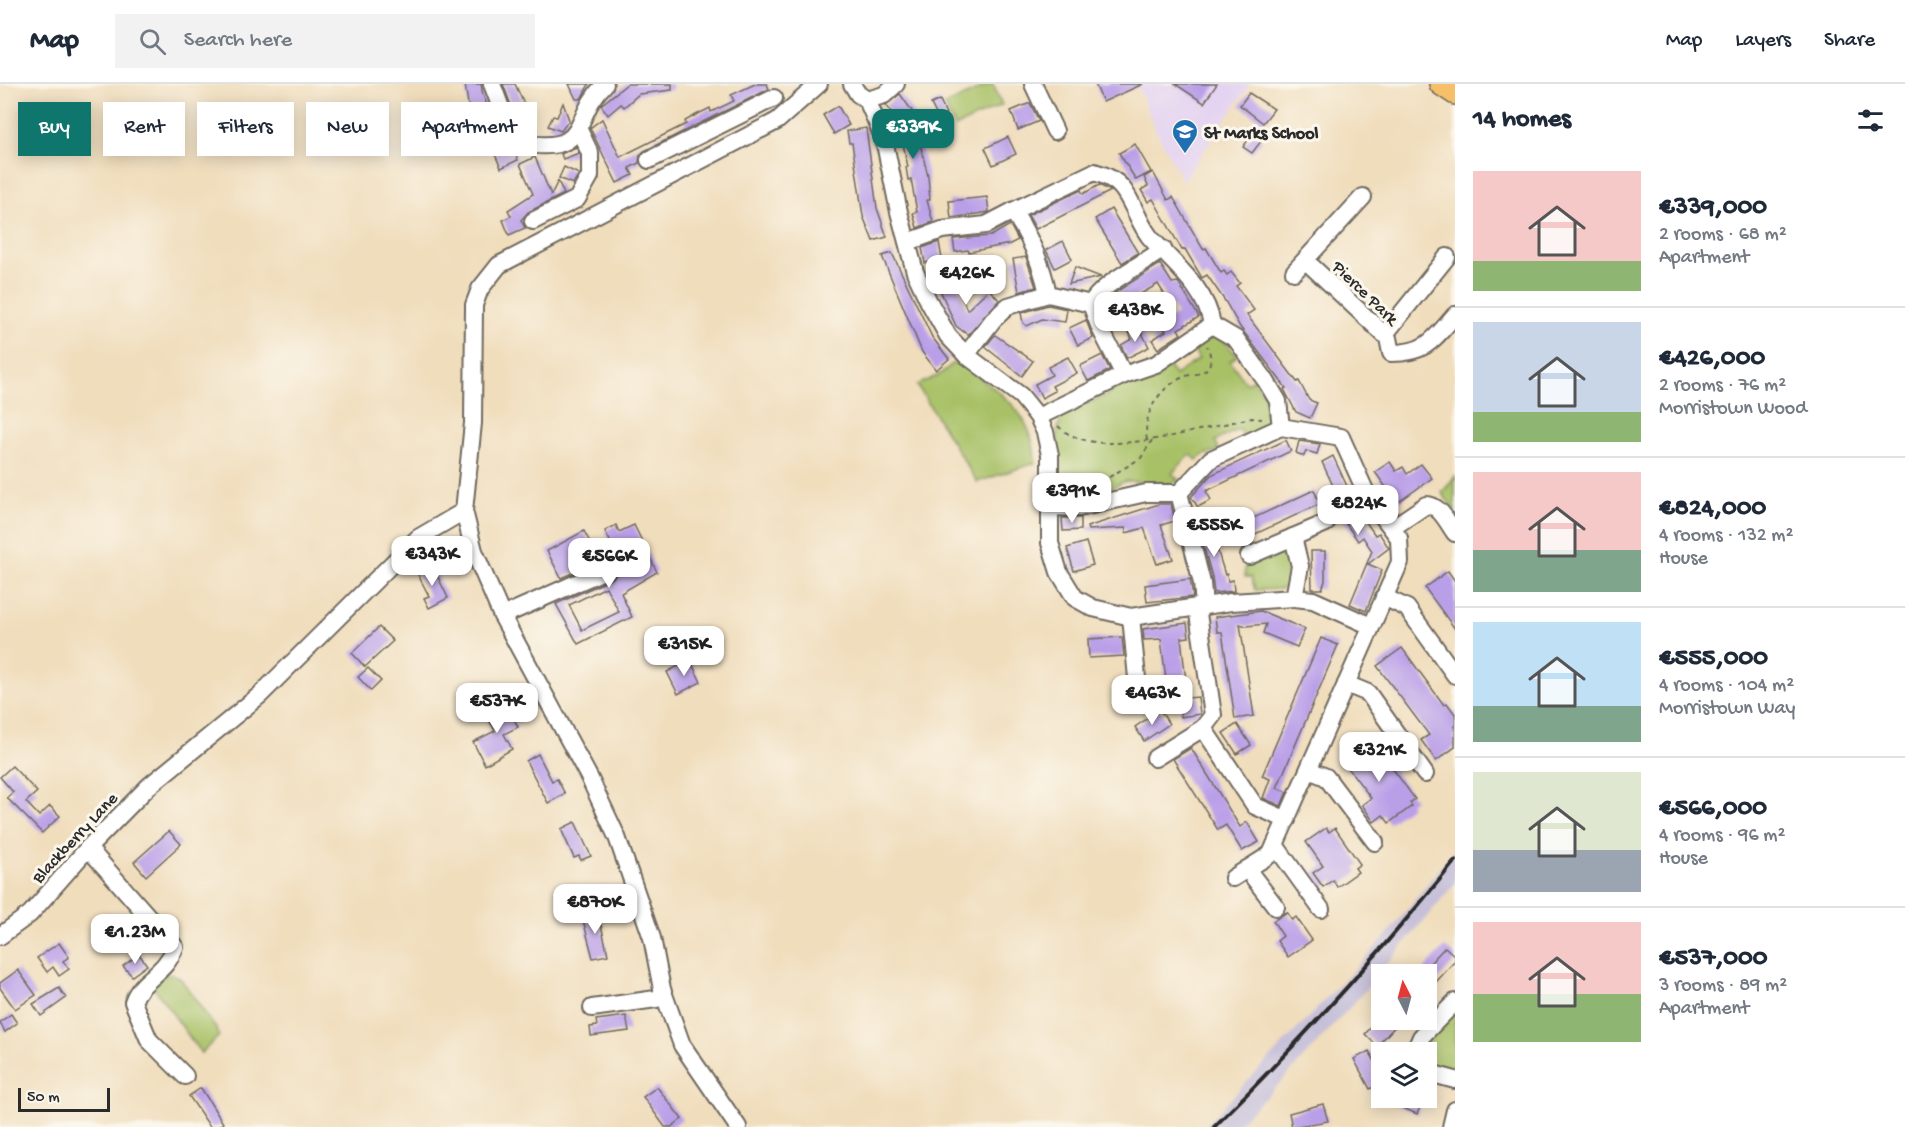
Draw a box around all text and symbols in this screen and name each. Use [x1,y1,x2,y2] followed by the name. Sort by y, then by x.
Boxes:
[115,14,535,68] search box
[30,25,79,58] text: Map
[136,25,169,58] icon: search
[184,28,292,54] text: Search here
[1666,29,1702,54] text: Map
[1735,29,1791,54] text: Layers
[1824,29,1875,54] text: Share
[18,102,91,156] chip: Buy
[103,102,185,156] chip: Rent
[197,102,294,156] chip: Filters
[306,102,389,156] chip: New
[401,102,537,156] chip: Apartment
[1854,104,1887,137] icon: filters
[1473,105,1571,136] text: 14 homes
[871,109,955,160] pin: €339K
[886,117,940,140] text: €339K
[1170,117,1200,155] school or university icon: St Marks School
[1204,124,1319,145] place label: St Marks School
[1659,193,1767,224] text: €339,000
[1521,195,1593,267] icon: home
[1659,224,1787,247] text: 2 rooms · 68 m²
[1659,247,1749,270] text: Apartment
[924,255,1008,306] pin: €426K
[1326,257,1403,332] street label: Pierce Park
[940,263,992,286] text: €426K
[1093,292,1177,343] pin: €438K
[1108,300,1162,323] text: €438K
[1659,344,1765,375] text: €426,000
[1521,346,1593,418] icon: home
[1659,375,1786,398] text: 2 rooms · 76 m²
[1659,398,1807,421] text: Morristown Wood
[1030,473,1114,524] pin: €391K
[1046,481,1098,504] text: €391K
[1316,485,1400,536] pin: €824K
[1331,493,1385,516] text: €824K
[1659,494,1766,525] text: €824,000
[1521,496,1593,568] icon: home
[1172,507,1256,558] pin: €555K
[1187,515,1241,538] text: €555K
[1659,525,1793,548] text: 4 rooms · 132 m²
[390,536,474,587] pin: €343K
[567,538,651,589] pin: €566K
[405,544,459,567] text: €343K
[582,546,636,569] text: €566K
[1659,548,1708,571] text: House
[642,626,726,677] pin: €315K
[658,634,710,657] text: €315K
[1659,644,1768,675] text: €555,000
[1521,646,1593,718] icon: home
[1110,675,1194,726] pin: €463K
[1659,675,1794,698] text: 4 rooms · 104 m²
[455,683,539,734] pin: €537K
[1126,683,1178,706] text: €463K
[470,691,524,714] text: €537K
[1659,698,1795,721] text: Morristown Way
[1337,732,1421,783] pin: €321K
[1353,740,1405,763] text: €321K
[28,788,124,889] street label: Blackberry Lane
[1659,794,1767,825] text: €566,000
[1521,796,1593,868] icon: home
[1659,825,1785,848] text: 4 rooms · 96 m²
[1659,848,1708,871] text: House
[553,884,637,935] pin: €870K
[567,892,623,915] text: €870K
[86,914,184,965] pin: €1.23M
[105,922,165,945] text: €1.23M
[1659,944,1768,975] text: €537,000
[1521,946,1593,1018] icon: home
[1371,964,1437,1030] north arrow
[1371,964,1437,1108] map controls
[1659,975,1787,998] text: 3 rooms · 89 m²
[1659,998,1749,1021] text: Apartment
[1371,1042,1437,1108] button: layers
[18,1085,110,1112] scale bar
[27,1089,60,1108] text: 50 m

